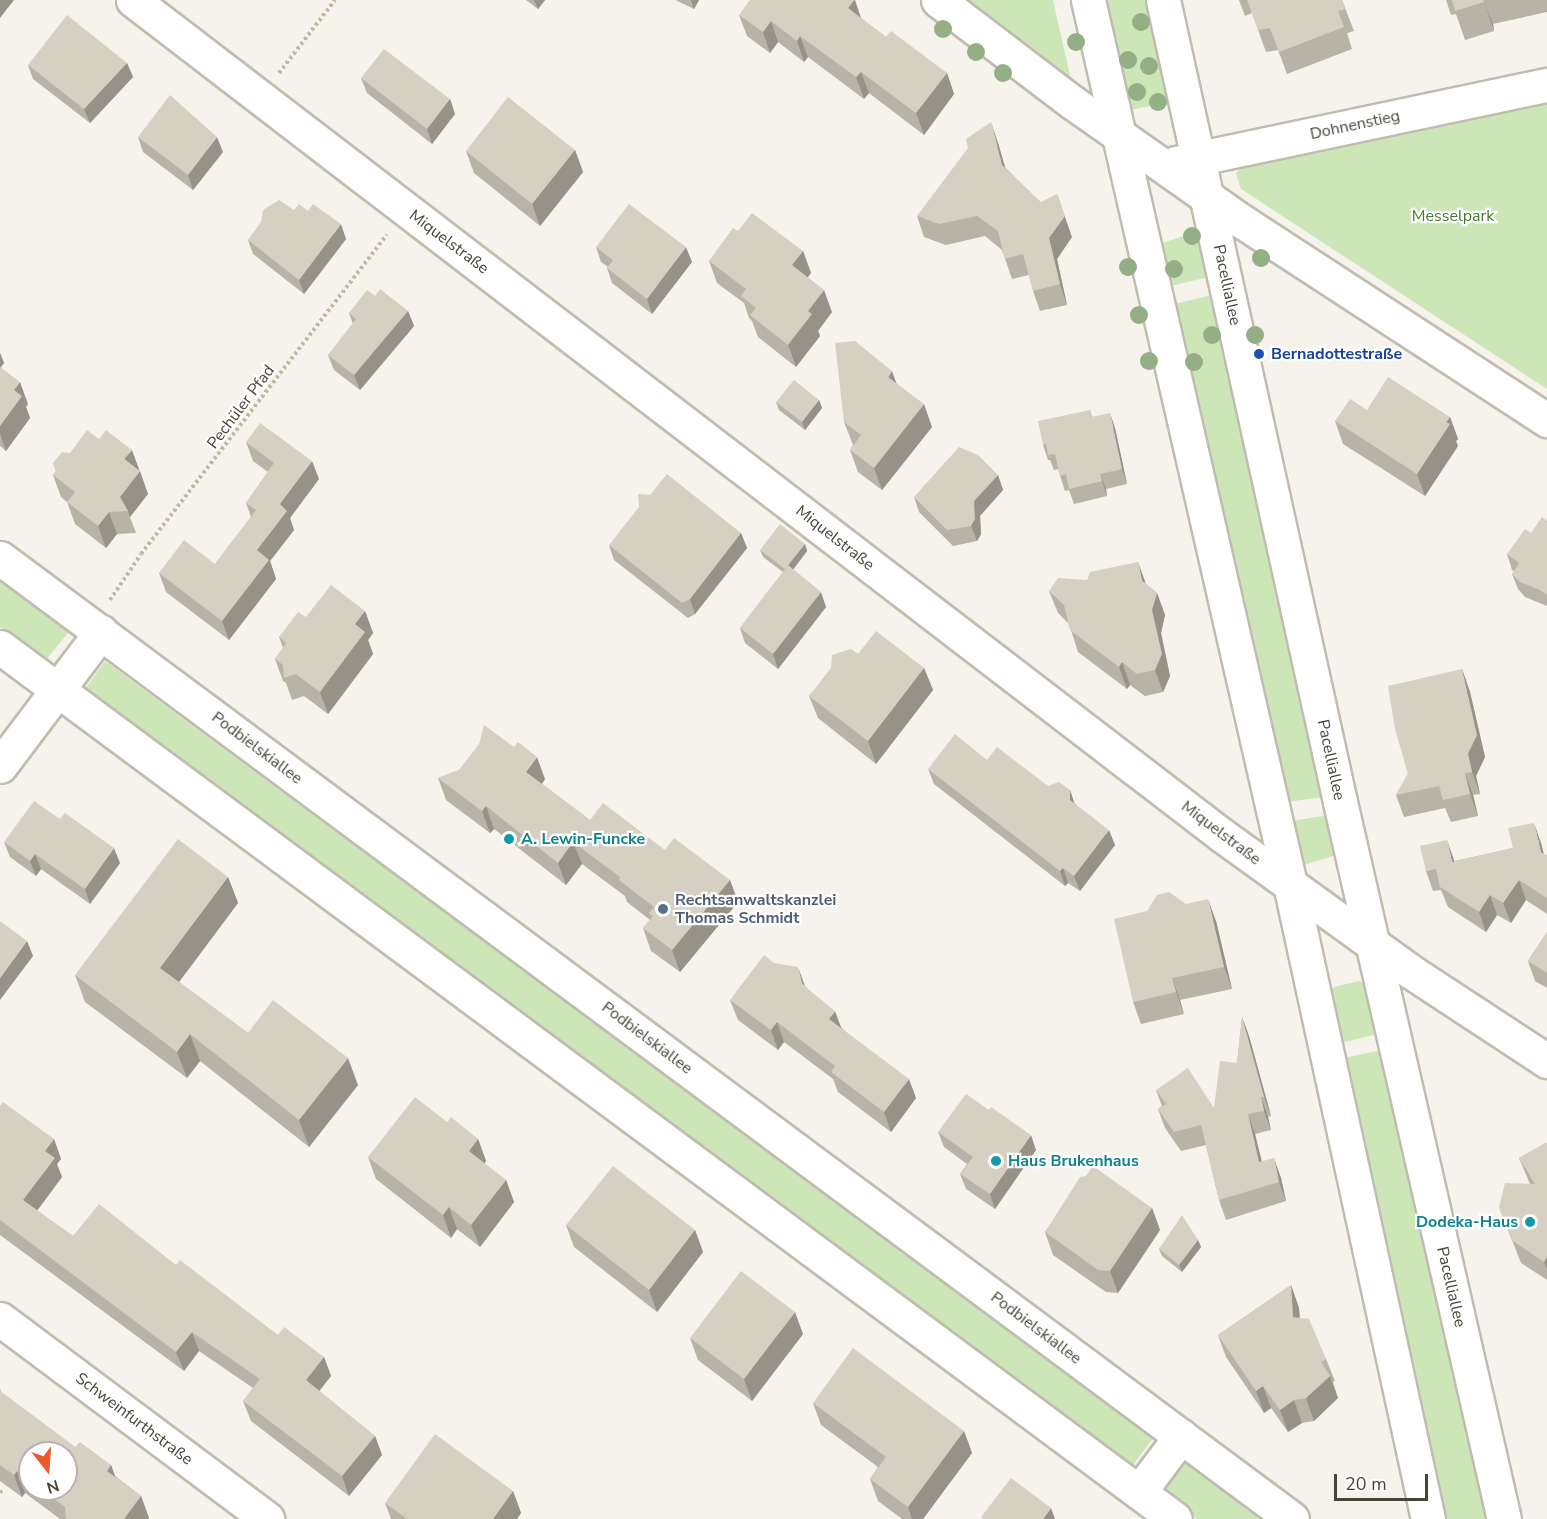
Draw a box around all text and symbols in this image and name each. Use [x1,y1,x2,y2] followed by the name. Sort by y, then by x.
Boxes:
[1308,106,1402,144] street label: Dohnenstieg
[405,206,493,278] street label: Miquelstraße
[1412,206,1494,226] park label: Messelpark
[1209,243,1245,327] street label: Pacelliallee
[1271,344,1402,364] place label: Bernadottestraße
[1252,347,1266,361] marker: Bernadottestraße
[203,361,279,453] street label: Pechüler Pfad
[792,501,878,575] street label: Miquelstraße
[208,708,306,788] street label: Podbielskiallee
[1313,718,1349,802] street label: Pacelliallee
[1177,797,1265,869] street label: Miquelstraße
[521,829,645,849] place label: A. Lewin-Funcke
[502,832,516,846] marker: A. Lewin-Funcke
[675,890,836,928] place label: Rechtsanwaltskanzlei Thomas Schmidt
[656,902,670,916] marker: Rechtsanwaltskanzlei Thomas Schmidt
[598,998,696,1078] street label: Podbielskiallee
[1008,1151,1139,1171] place label: Haus Brukenhaus
[989,1154,1003,1168] marker: Haus Brukenhaus
[1416,1212,1518,1232] place label: Dodeka-Haus
[1523,1215,1537,1229] marker: Dodeka-Haus
[1432,1245,1470,1329] street label: Pacelliallee
[987,1288,1085,1368] street label: Podbielskiallee
[72,1369,196,1469] street label: Schweinfurthstraße
[18,1441,78,1501] north arrow
[1337,1462,1432,1500] scale bar
[1345,1472,1387,1496] text: 20 m
[44,1474,62,1499] text: N

